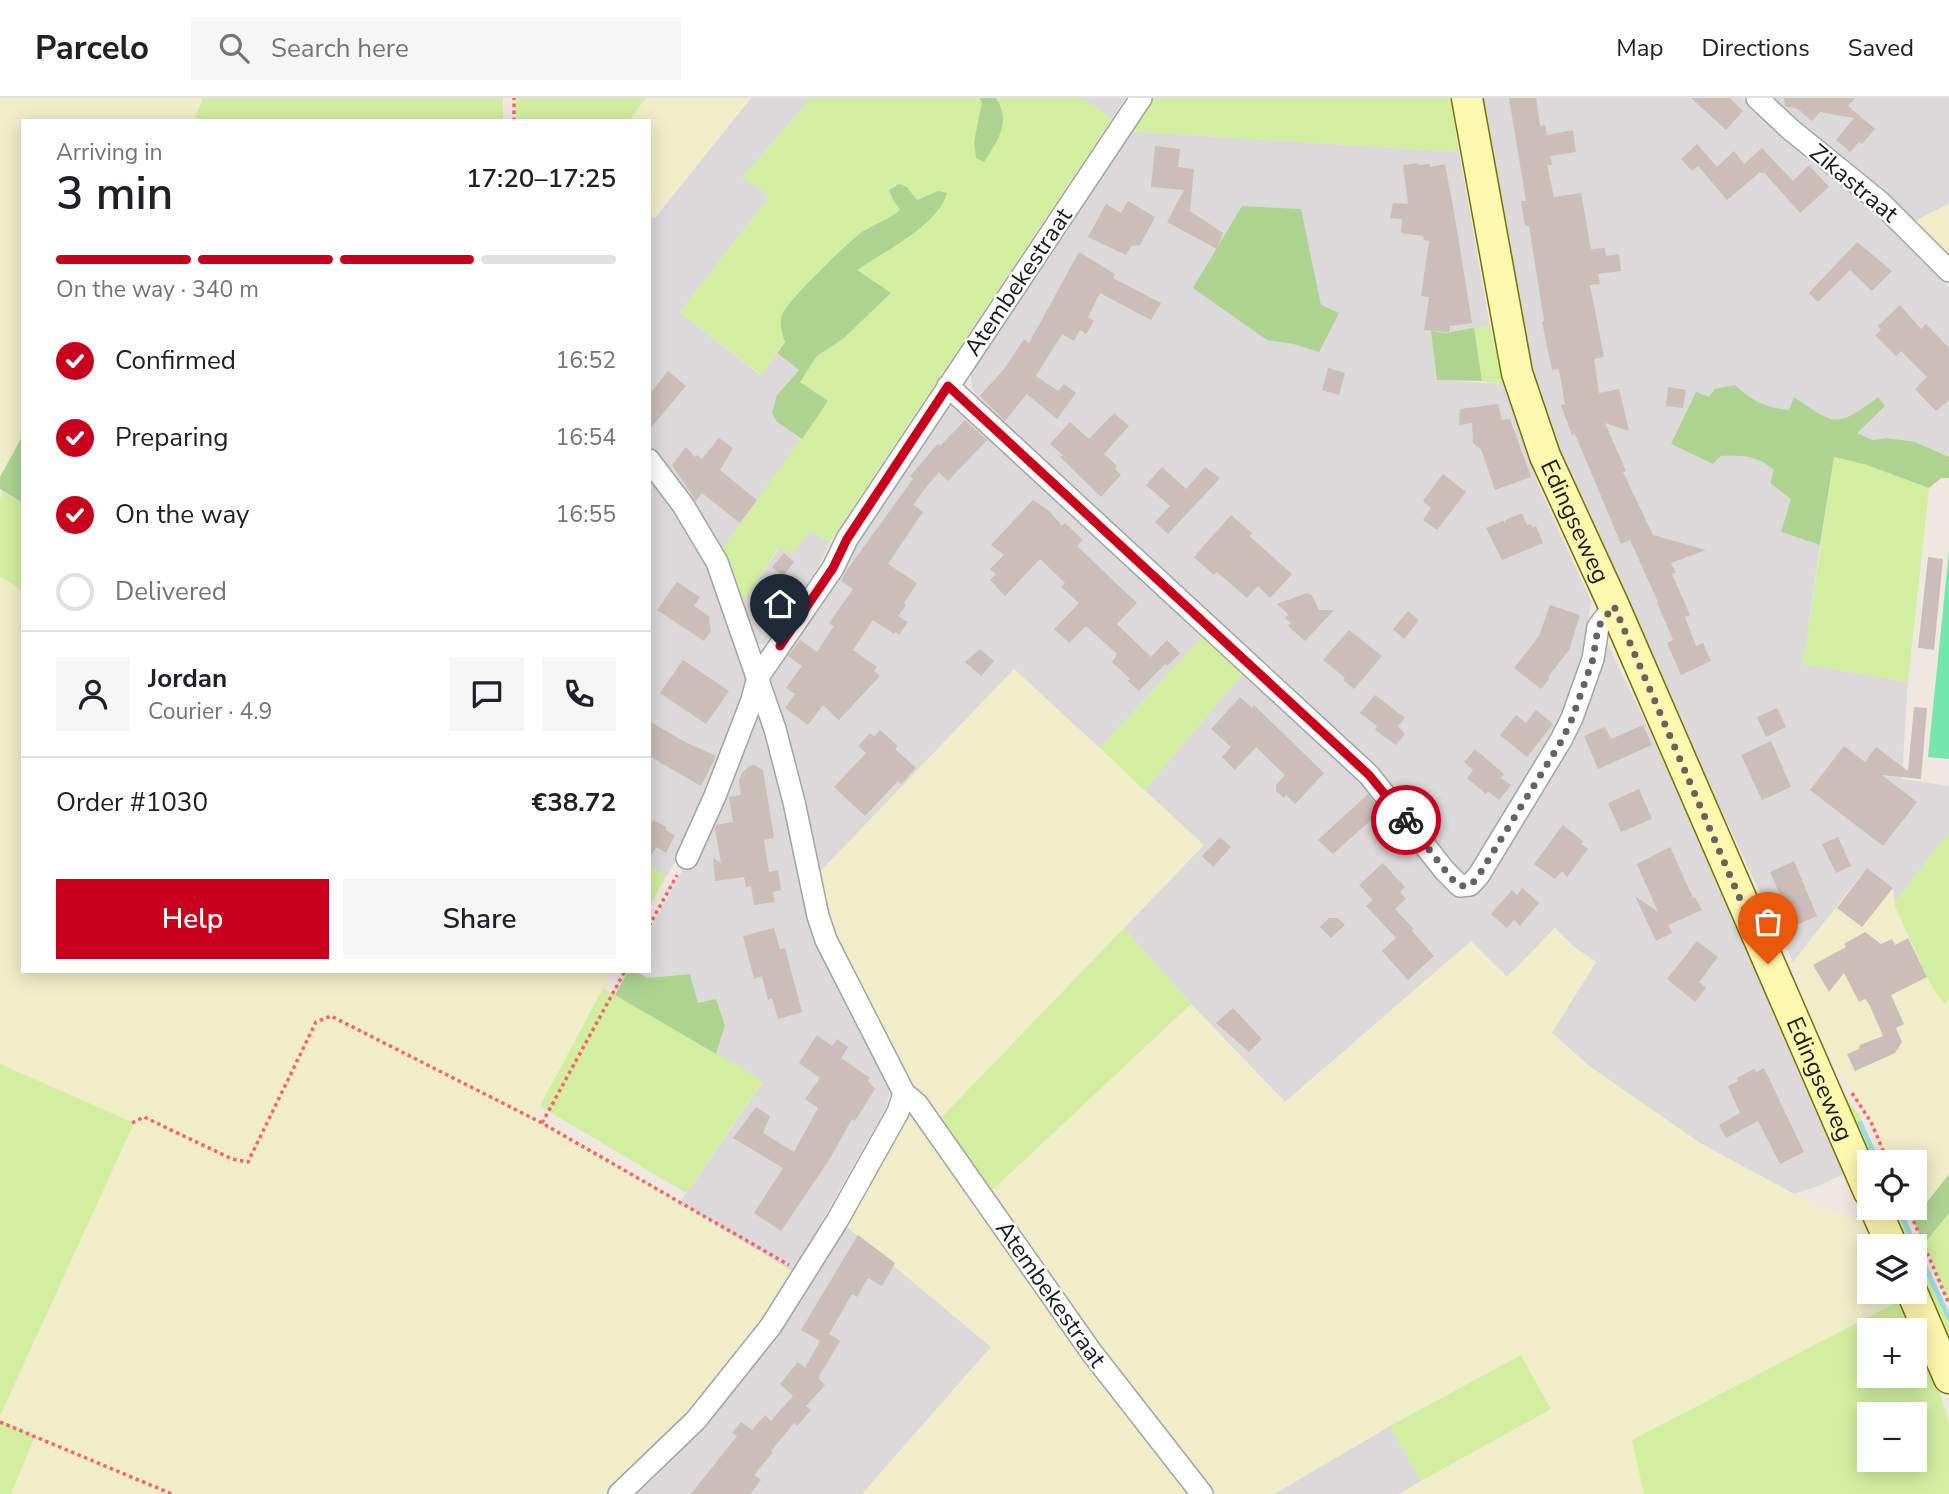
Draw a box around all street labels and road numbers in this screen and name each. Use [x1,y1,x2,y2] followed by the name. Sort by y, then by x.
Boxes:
[1803,137,1906,230] street label: Zikastraat
[957,201,1080,362] street label: Atembekestraat
[1533,455,1617,588] street label: Edingseweg
[1779,1012,1861,1146] street label: Edingseweg
[989,1214,1114,1374] street label: Atembekestraat

